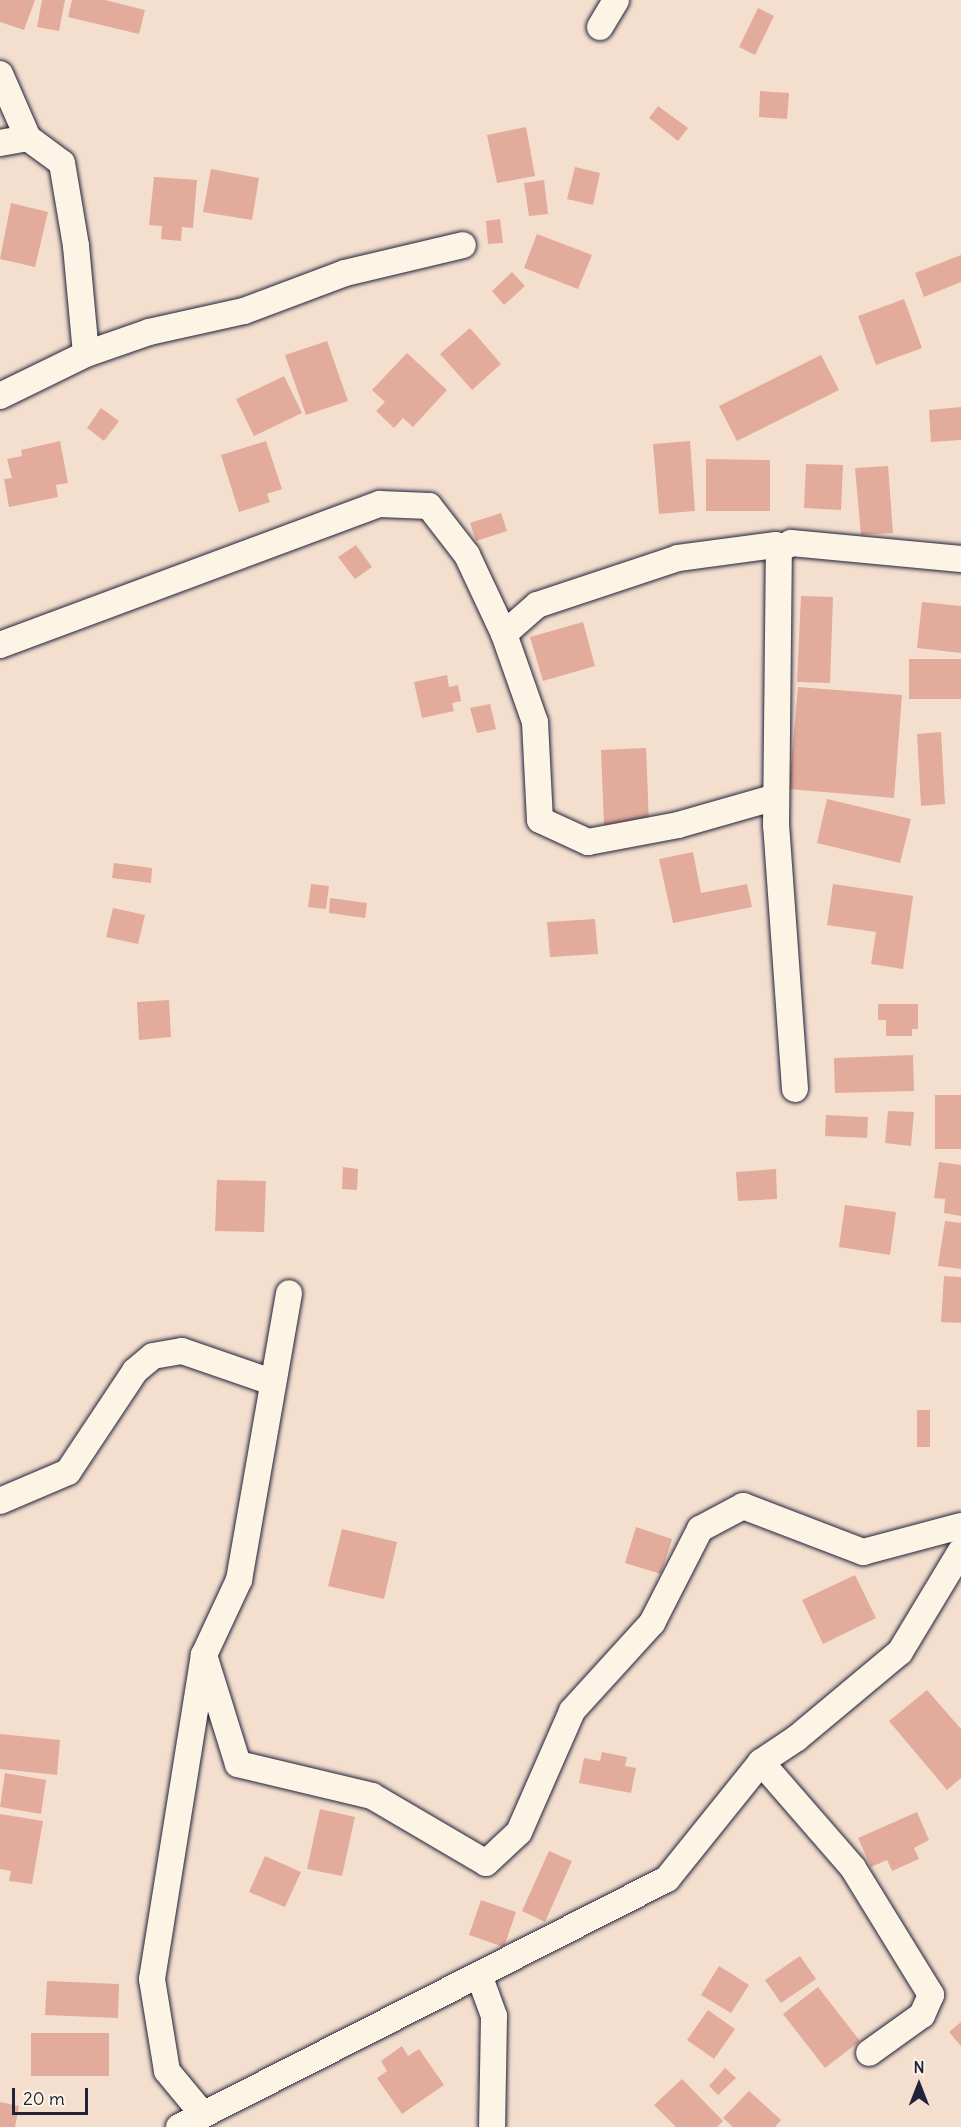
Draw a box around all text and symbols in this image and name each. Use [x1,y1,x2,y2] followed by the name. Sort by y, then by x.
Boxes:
[889,2055,949,2115] north arrow
[913,2057,925,2077] text: N
[15,2076,92,2114] scale bar
[23,2087,65,2110] text: 20 m

